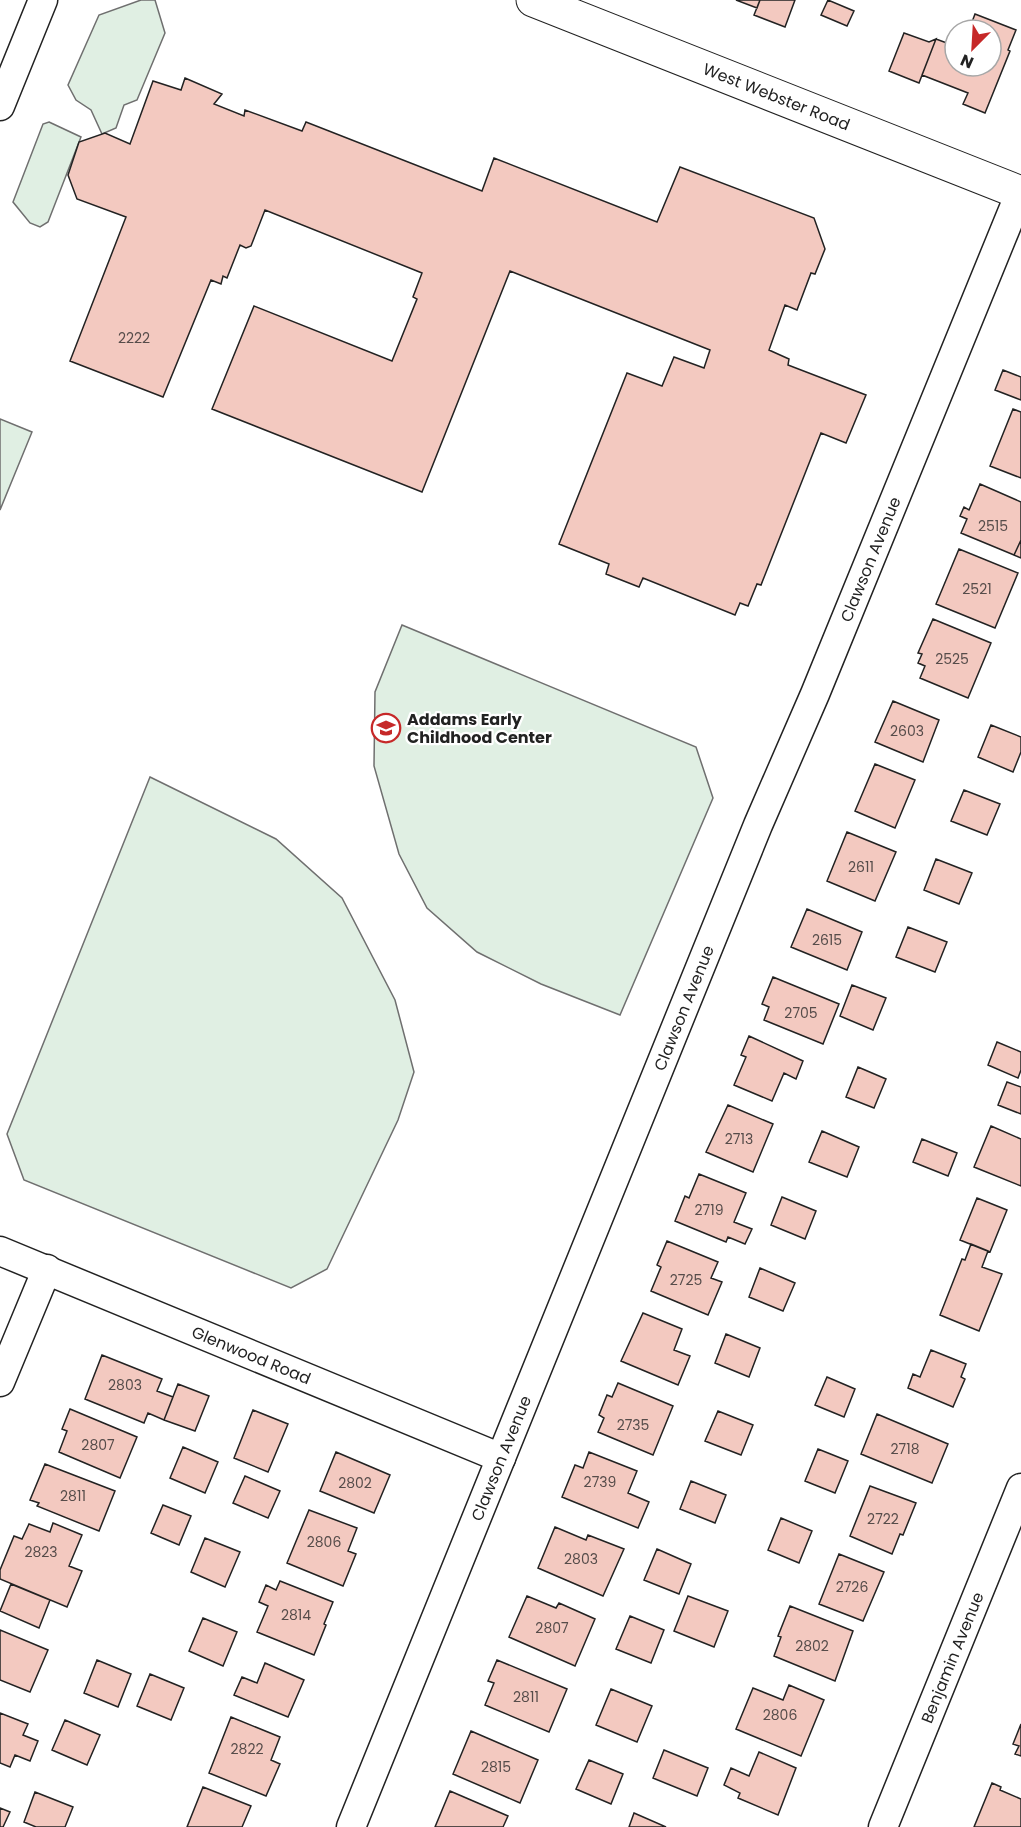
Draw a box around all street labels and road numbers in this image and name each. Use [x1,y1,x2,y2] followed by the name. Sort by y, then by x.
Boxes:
[700,57,853,136] street label: West Webster Road
[835,493,907,626] street label: Clawson Avenue
[648,942,720,1074] street label: Clawson Avenue
[188,1320,314,1390] street label: Glenwood Road
[465,1392,537,1525] street label: Clawson Avenue
[915,1589,990,1727] street label: Benjamin Avenue

